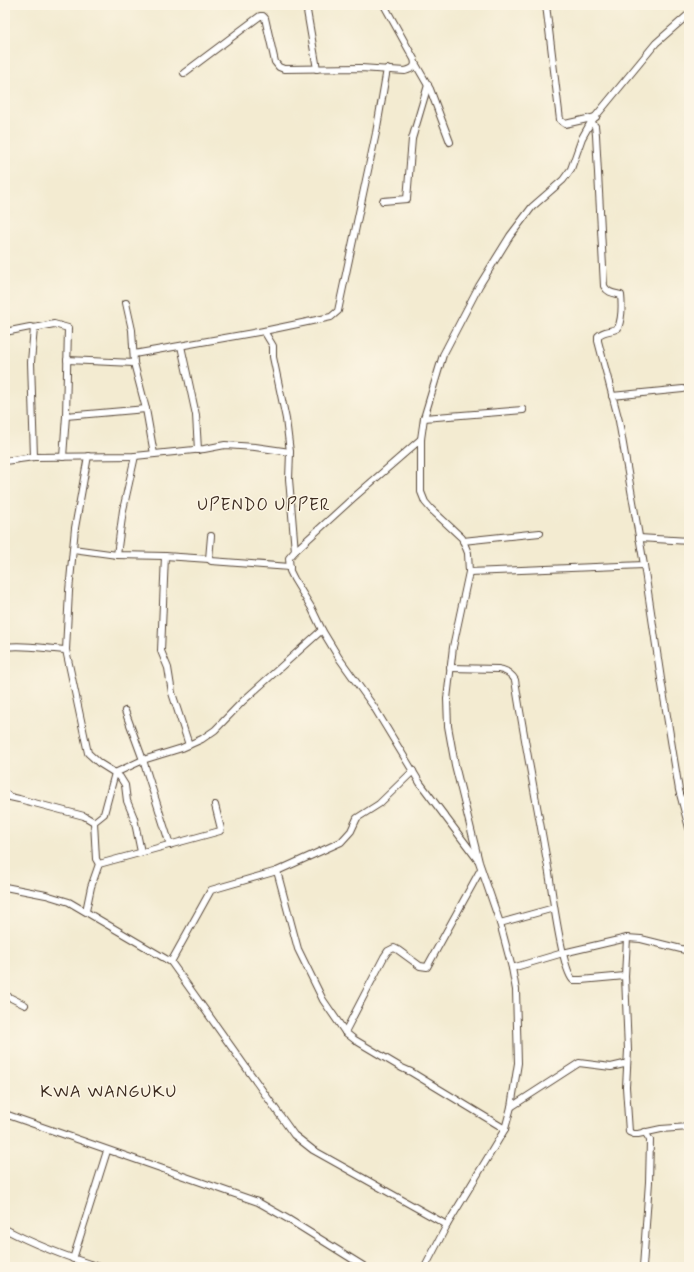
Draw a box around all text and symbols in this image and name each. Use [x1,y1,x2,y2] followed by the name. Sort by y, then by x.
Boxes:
[197,494,331,516] district label: UPENDO UPPER
[40,1081,178,1103] district label: KWA WANGUKU

